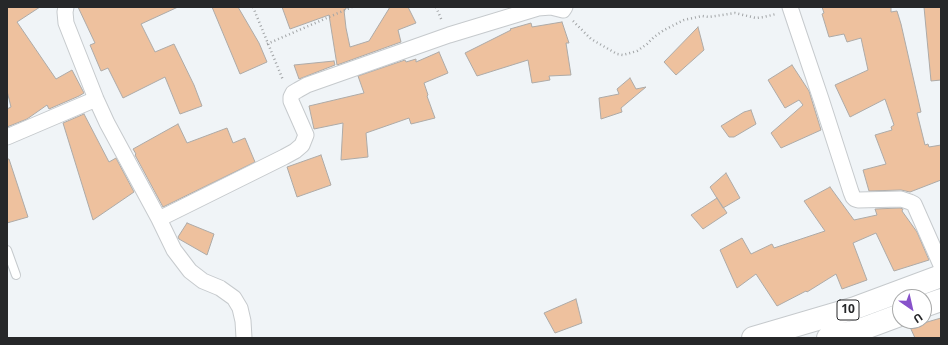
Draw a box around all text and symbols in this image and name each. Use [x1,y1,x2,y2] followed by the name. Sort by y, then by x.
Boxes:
[892,289,932,329] north arrow
[837,300,859,320] road number: 10
[911,310,926,327] text: U

